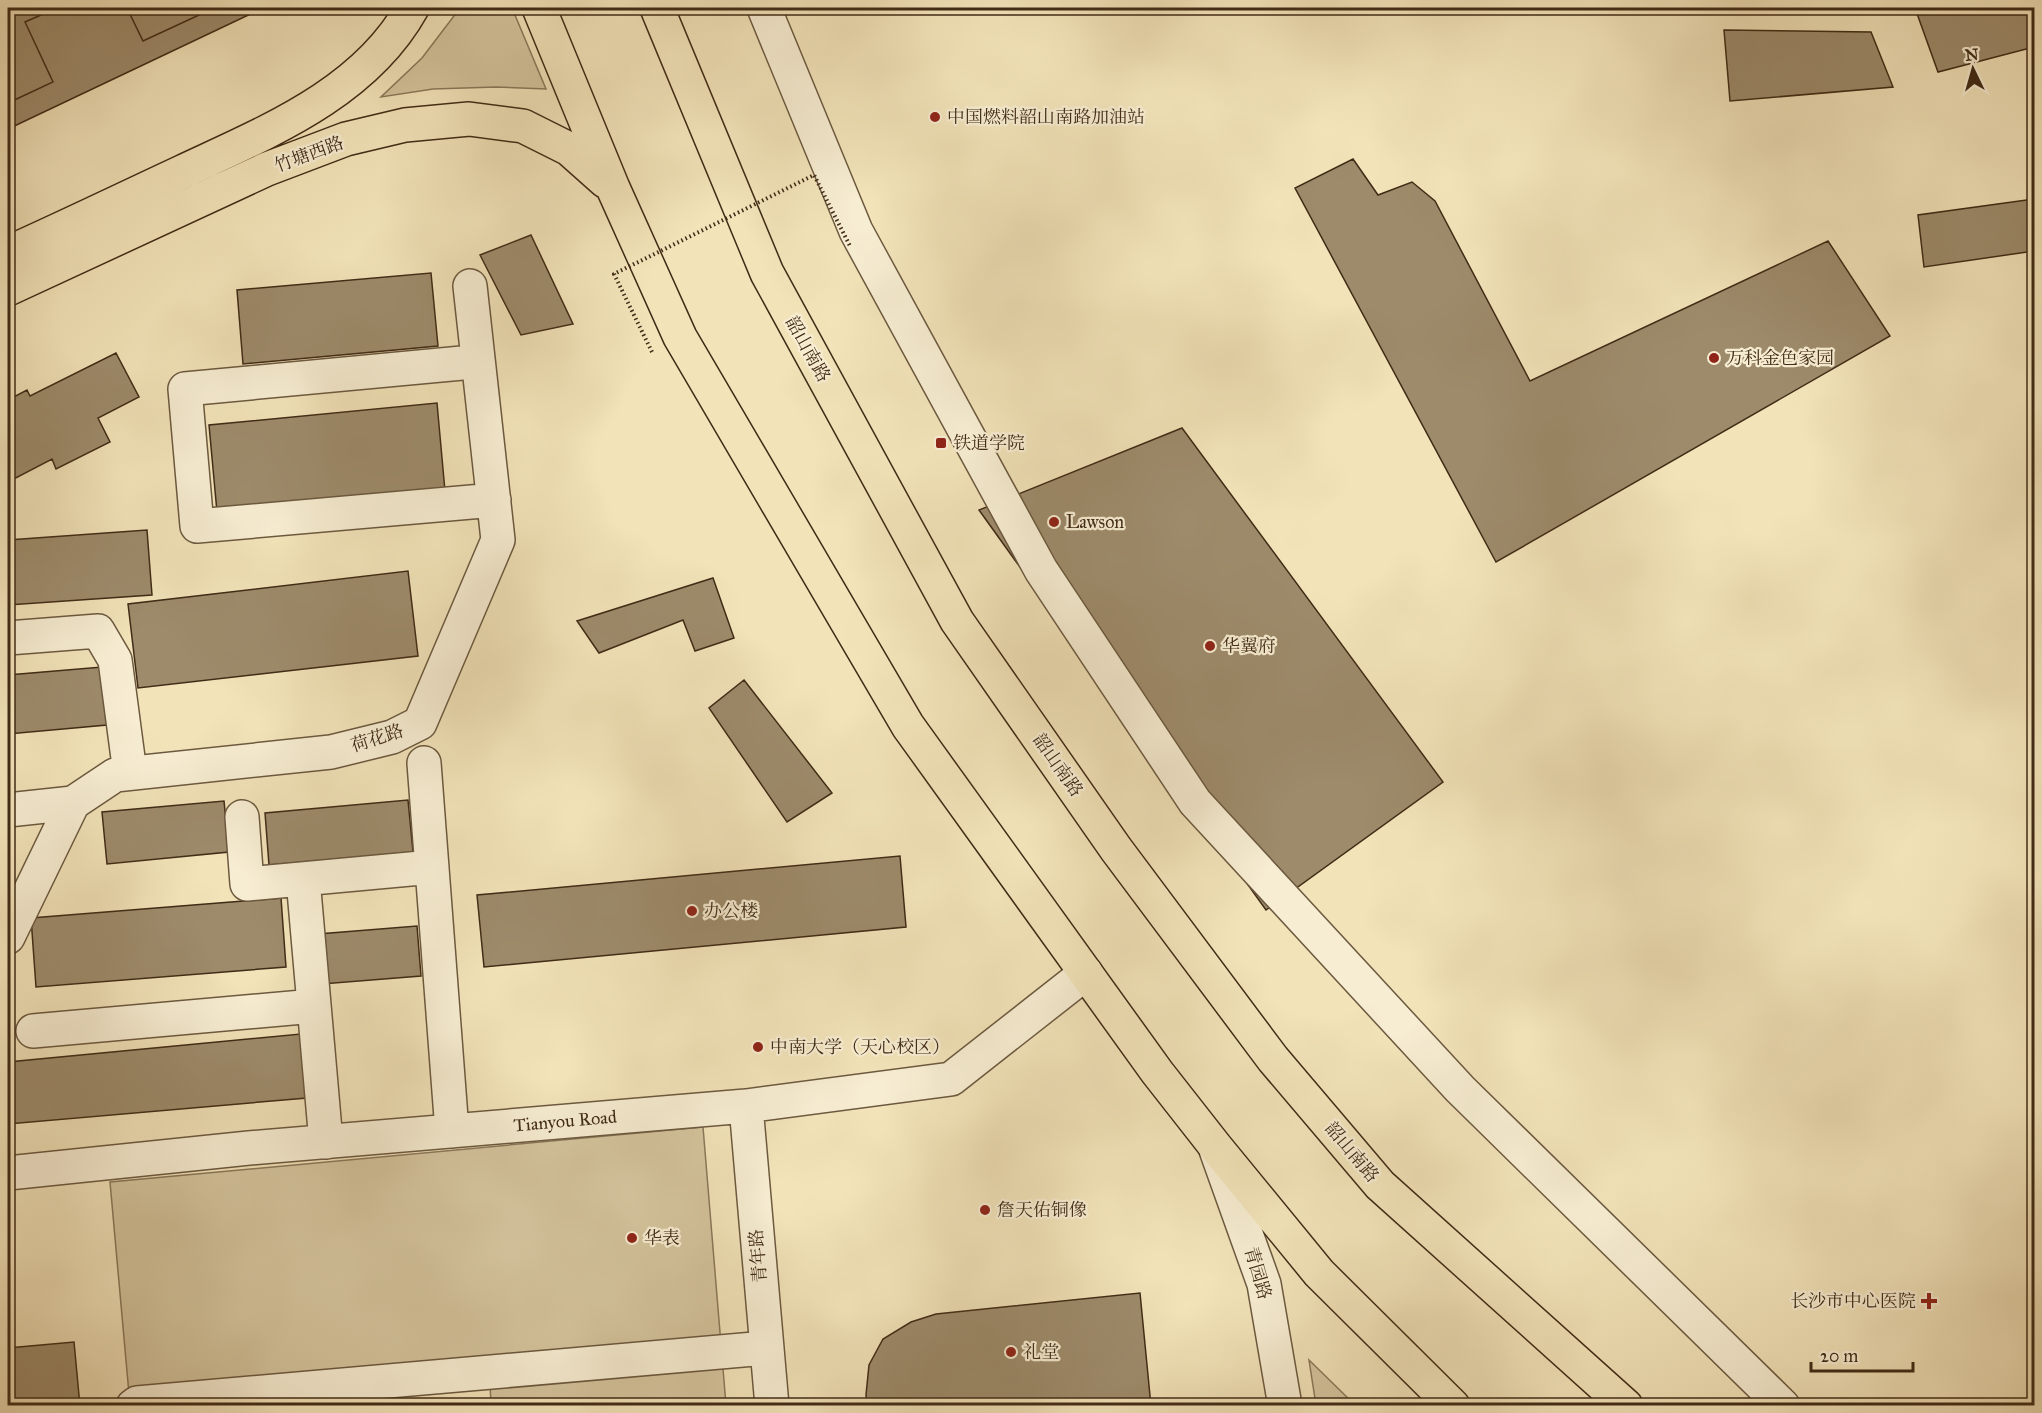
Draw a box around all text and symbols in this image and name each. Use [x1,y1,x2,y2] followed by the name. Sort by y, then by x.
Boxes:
[1943,39,2003,99] north arrow
[1964,44,1980,65] text: N
[947,106,1145,128] place label: 中国燃料韶山南路加油站
[928,110,942,124] marker: 中国燃料韶山南路加油站
[271,131,347,177] street label: 竹塘西路
[781,312,835,386] street label: 韶山南路
[1726,347,1834,369] place label: 万科金色家园
[1707,351,1721,365] marker: 万科金色家园
[953,432,1025,454] place label: 铁道学院
[934,436,948,450] marker: 铁道学院
[1066,511,1124,533] place label: Lawson
[1047,515,1061,529] marker: Lawson
[1222,635,1276,657] place label: 华翼府
[1203,639,1217,653] marker: 华翼府
[348,719,406,757] street label: 荷花路
[1028,729,1088,801] street label: 韶山南路
[704,900,758,922] place label: 办公楼
[685,904,699,918] marker: 办公楼
[770,1036,950,1058] place label: 中南大学（天心校区）
[751,1040,765,1054] marker: 中南大学（天心校区）
[512,1106,618,1136] street label: Tianyou Road
[1320,1117,1384,1187] street label: 韶山南路
[997,1199,1087,1221] place label: 詹天佑铜像
[978,1203,992,1217] marker: 詹天佑铜像
[644,1227,680,1249] place label: 华表
[745,1228,771,1284] street label: 青年路
[625,1231,639,1245] marker: 华表
[1240,1244,1276,1302] street label: 青园路
[1790,1290,1916,1312] place label: 长沙市中心医院
[1920,1292,1938,1310] marker: 长沙市中心医院
[1811,1335,1913,1373] scale bar
[1023,1341,1059,1363] place label: 礼堂
[1004,1345,1018,1359] marker: 礼堂
[1820,1345,1858,1367] text: 20 m

